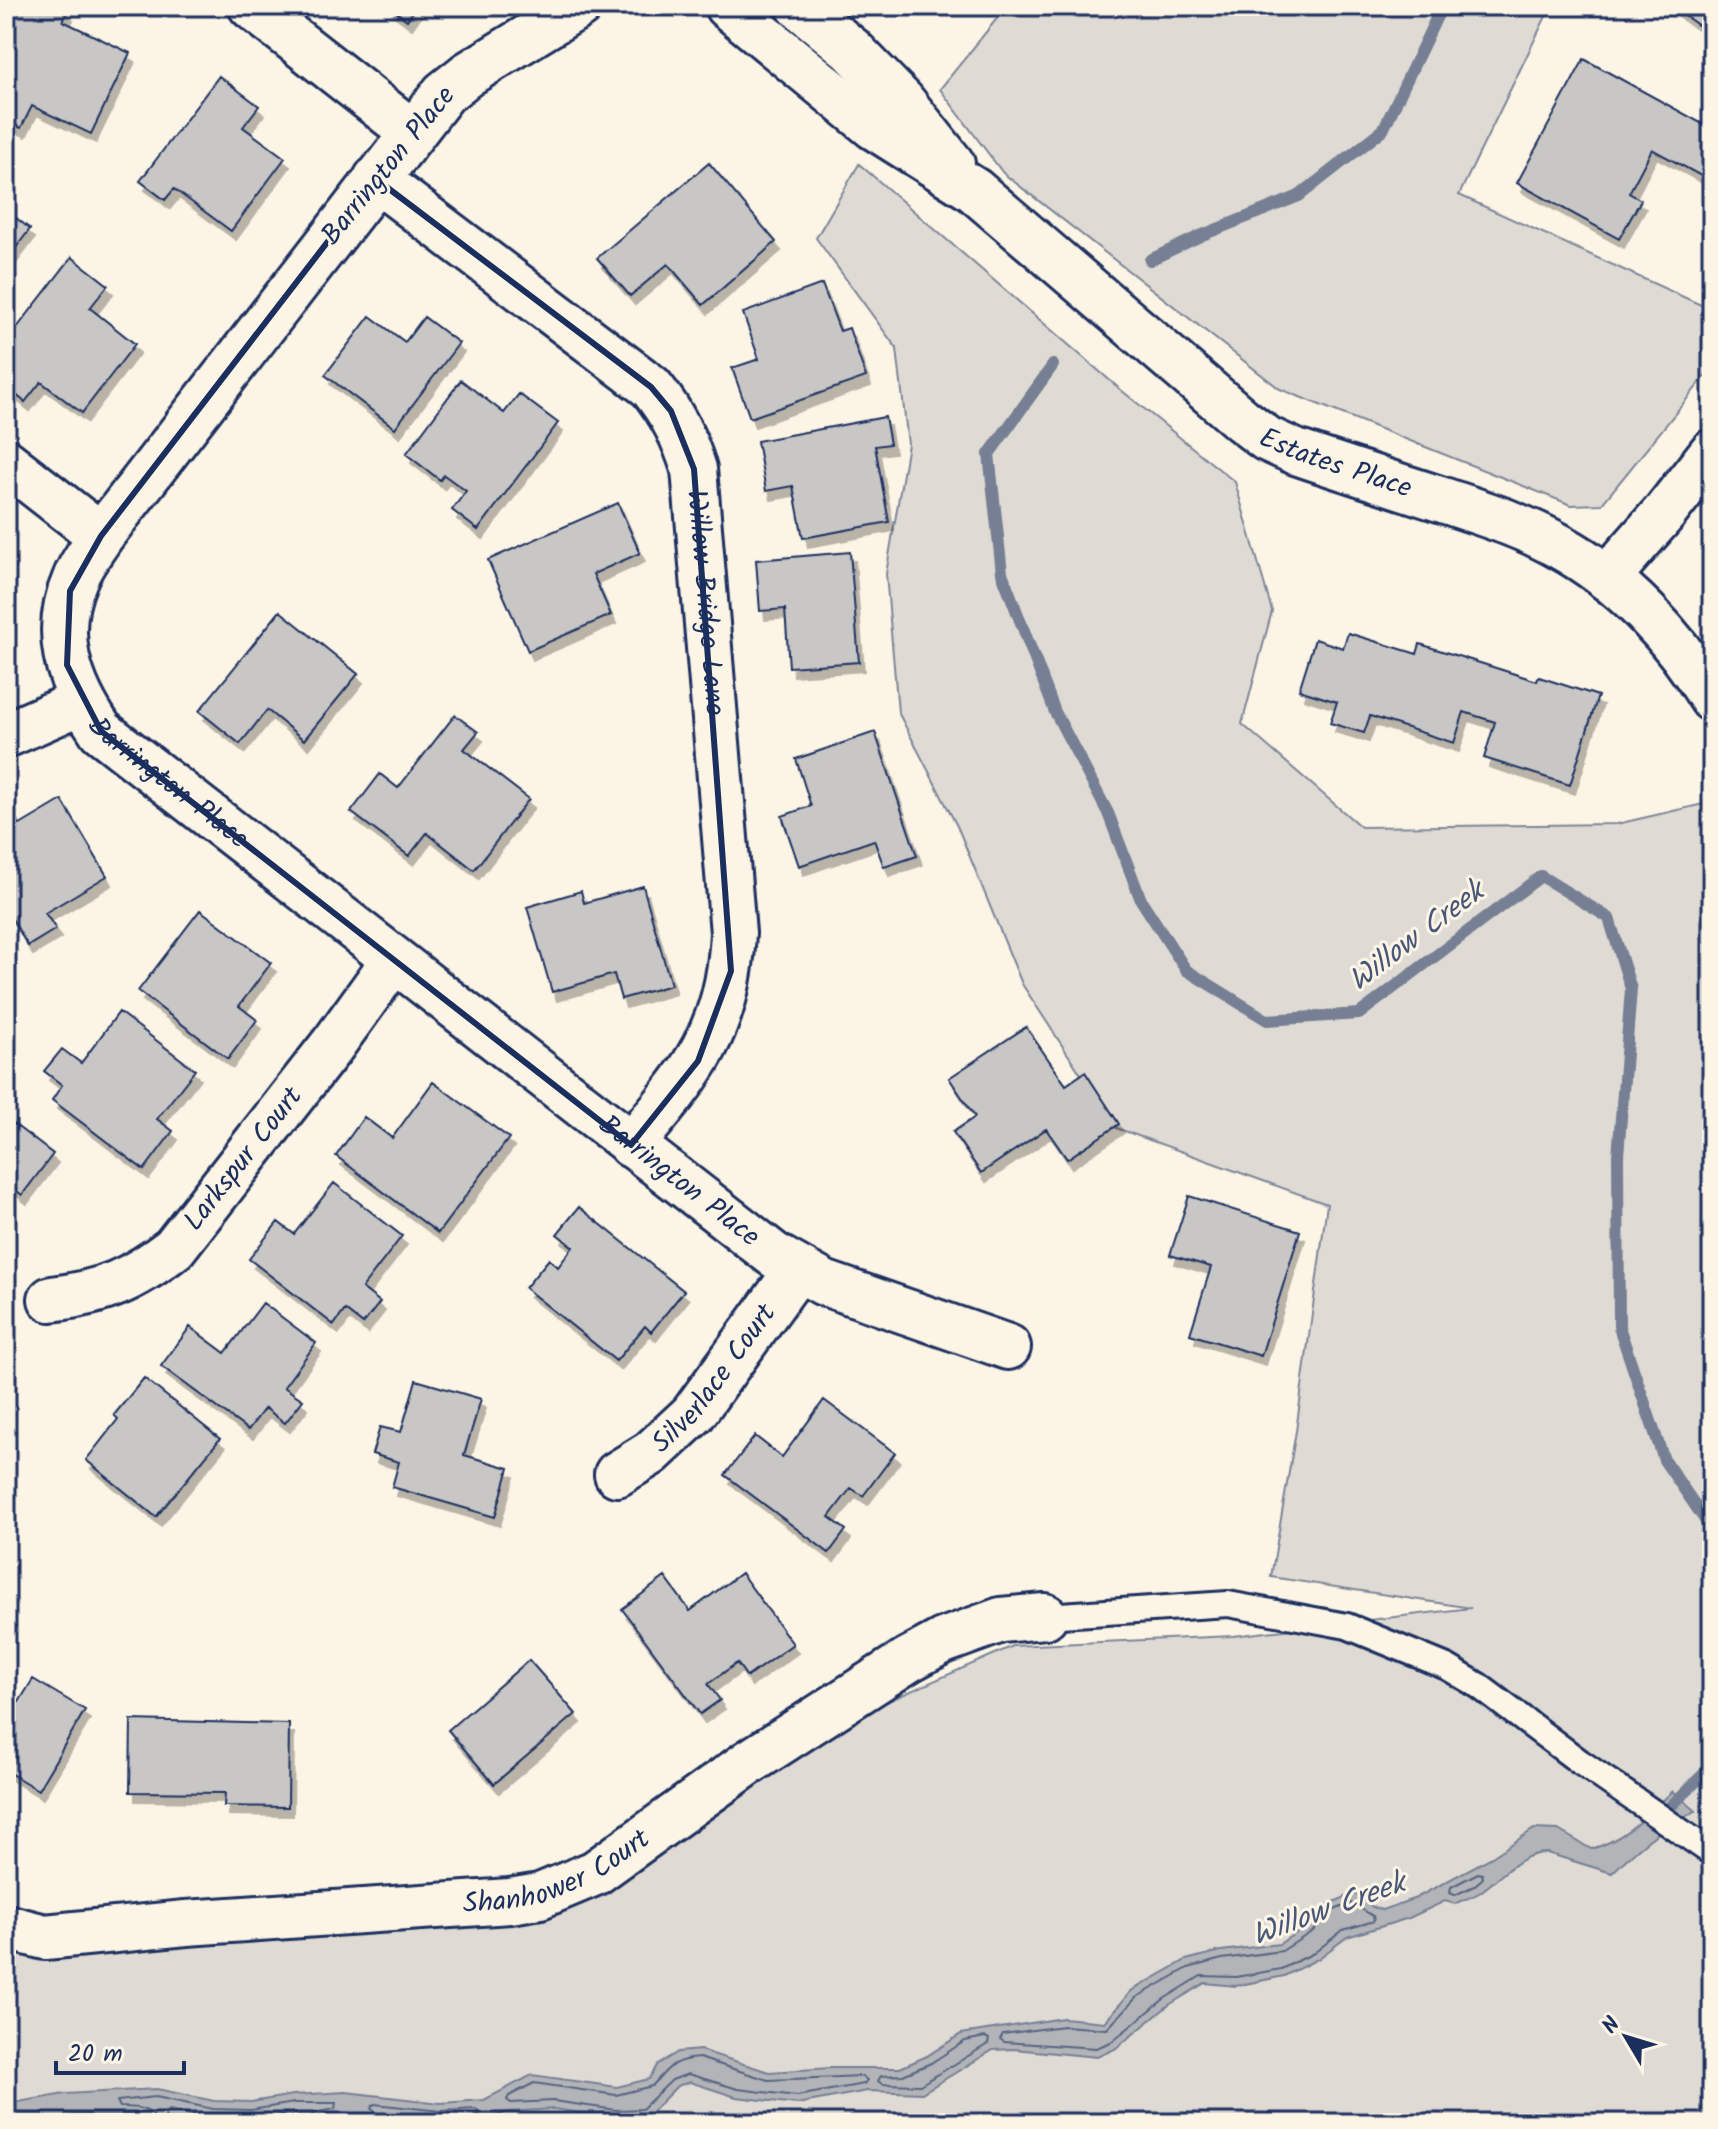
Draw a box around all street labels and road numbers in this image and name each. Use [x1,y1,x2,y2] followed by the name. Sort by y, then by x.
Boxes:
[310,76,468,256] street label: Barrington Place
[1252,416,1418,511] street label: Estates Place
[673,488,737,717] street label: Willow Bridge Lane
[75,708,259,861] street label: Barrington Place
[172,1076,315,1241] street label: Larkspur Court
[589,1104,770,1259] street label: Barrington Place
[641,1293,789,1465] street label: Silverlace Court
[462,1817,661,1927] street label: Shanhower Court

